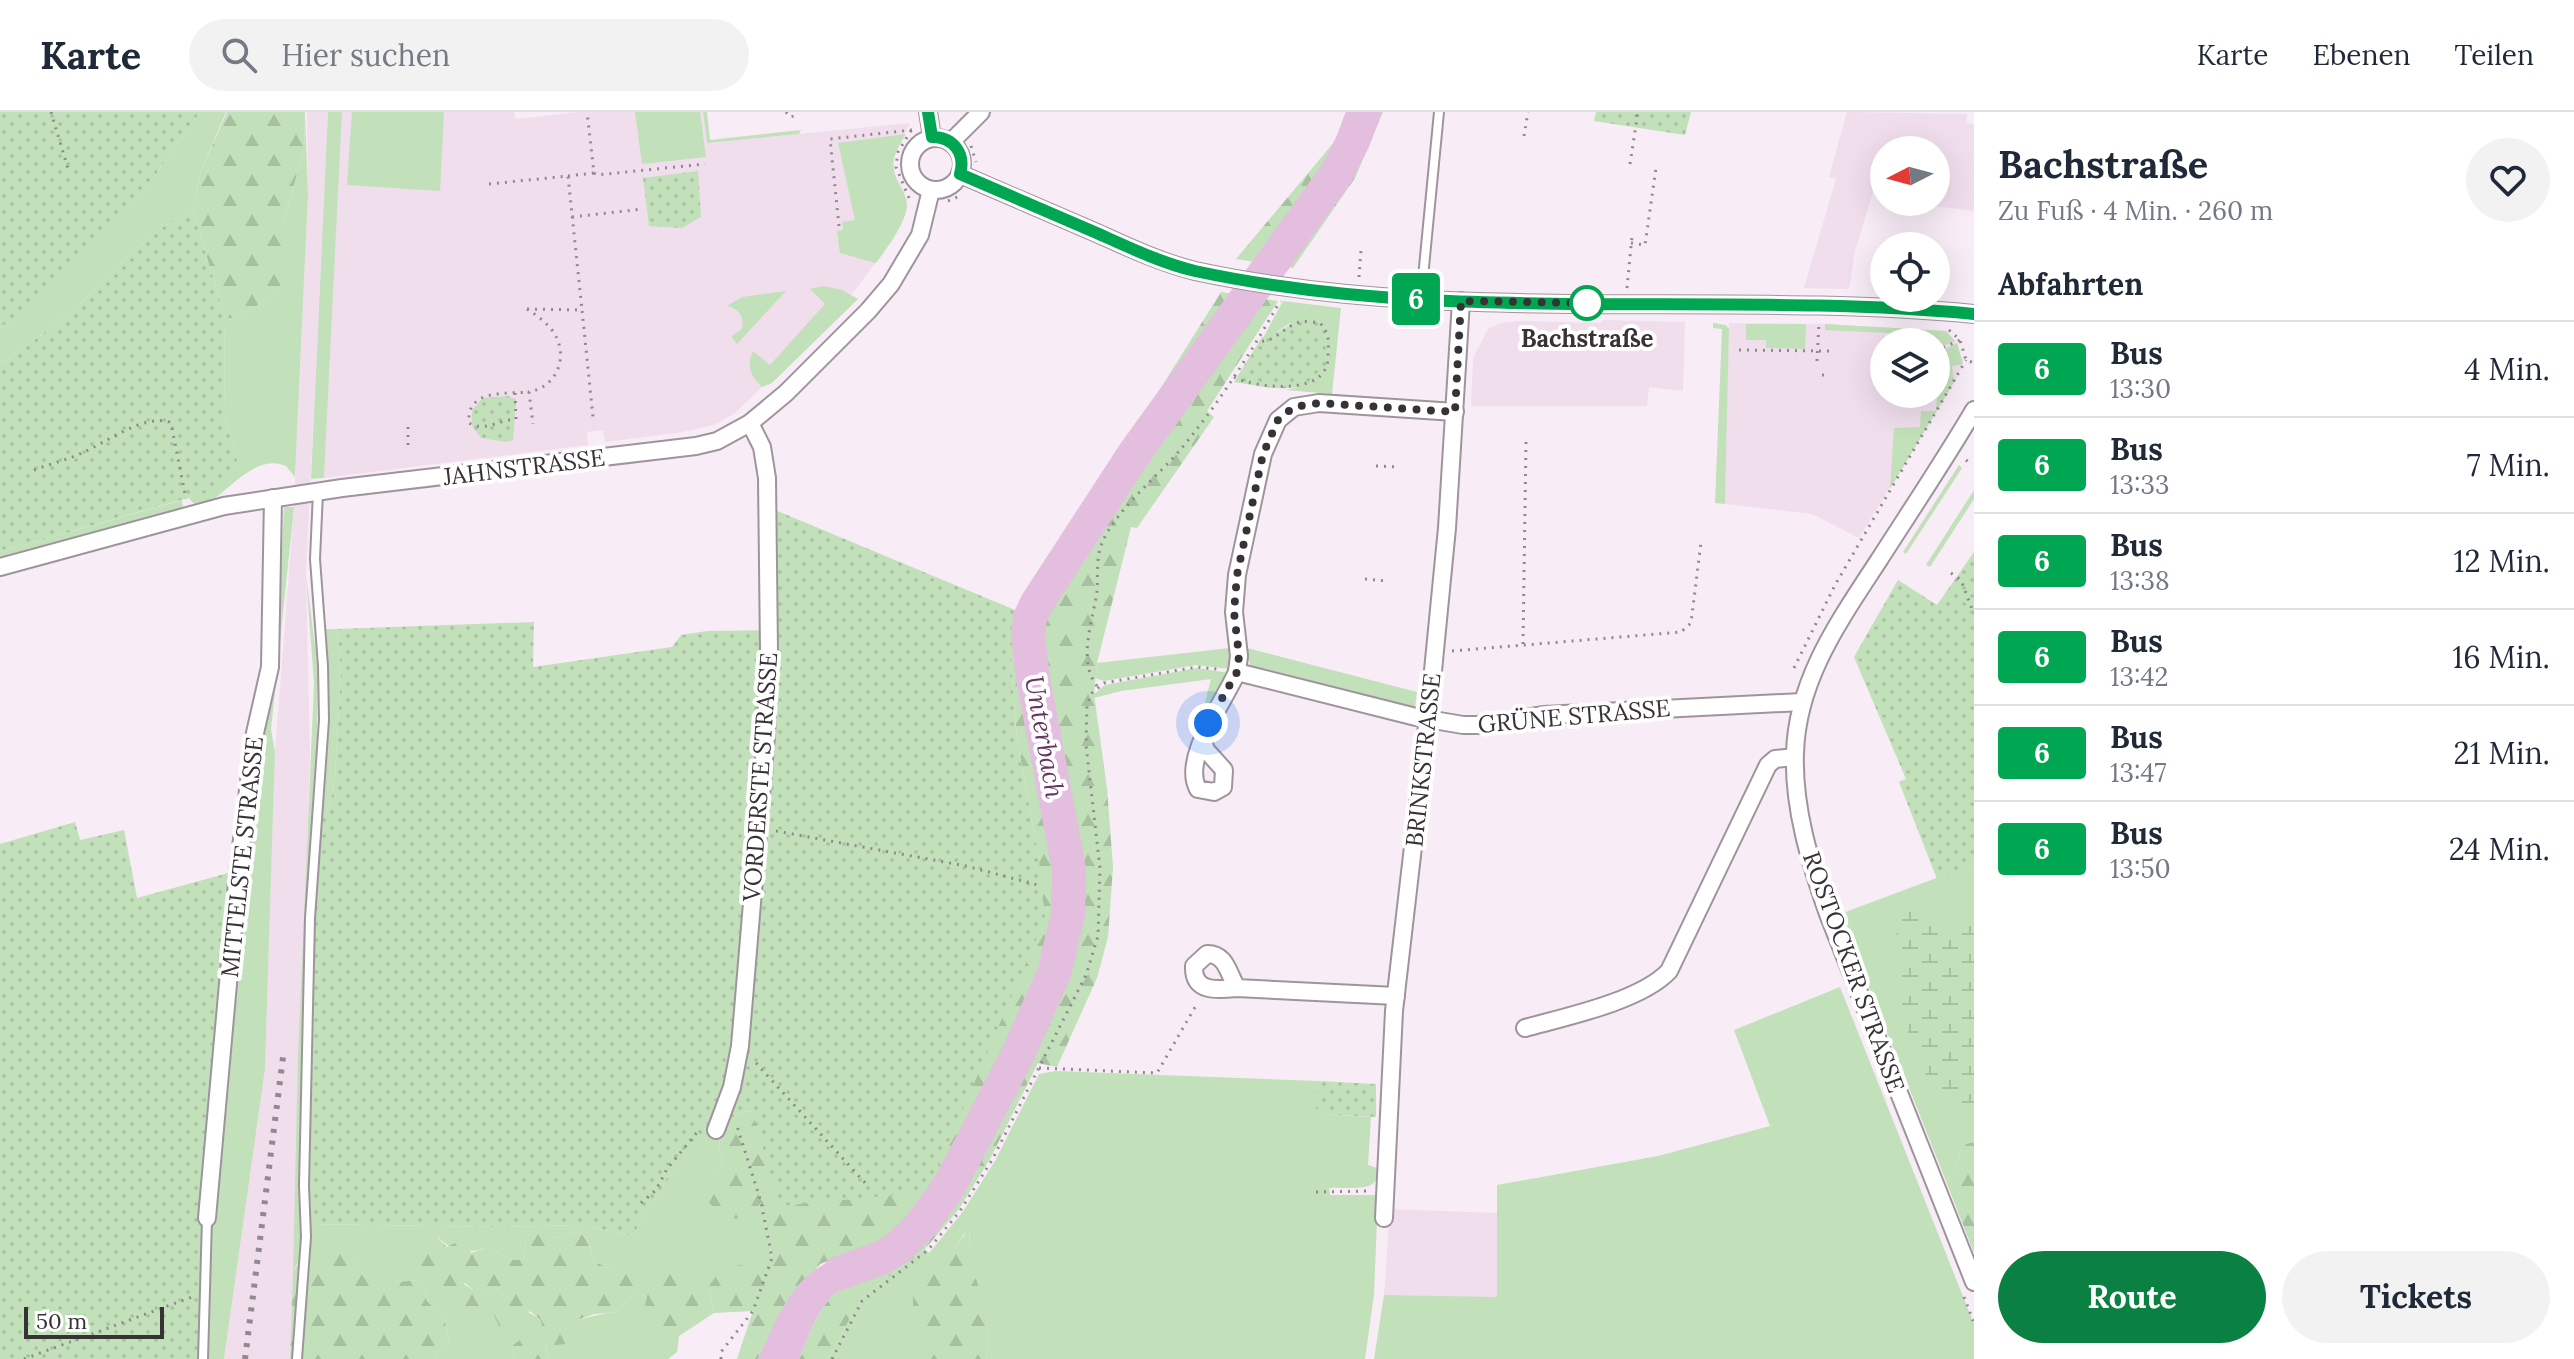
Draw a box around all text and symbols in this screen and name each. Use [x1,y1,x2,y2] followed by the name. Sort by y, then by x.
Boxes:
[189,19,749,91] search box
[40,31,141,79] text: Karte
[217,33,261,77] icon: search
[281,36,450,74] text: Hier suchen
[2197,37,2269,73] text: Karte
[2313,37,2411,73] text: Ebenen
[2455,37,2534,73] text: Teilen
[1870,136,1950,216] north arrow
[1870,136,1950,408] map controls
[2466,138,2550,222] button: heart
[1998,140,2208,188] text: Bachstraße
[1998,194,2273,227] text: Zu Fuß · 4 Min. · 260 m
[1870,232,1950,312] button: locate
[1998,265,2143,303] text: Abfahrten
[1390,273,1442,325] line badge: 6
[1408,281,1424,317] text: 6
[1570,286,1604,320] marker: Bachstraße
[1521,323,1653,354] place label: Bachstraße
[1870,328,1950,408] button: layers
[2110,334,2163,372] text: Bus
[2464,350,2550,388] text: 4 Min.
[2034,351,2050,387] text: 6
[2110,372,2171,405] text: 13:30
[2110,430,2163,468] text: Bus
[440,442,607,492] street label: JAHNSTRASSE
[2467,446,2550,484] text: 7 Min.
[2034,447,2050,483] text: 6
[2110,468,2169,501] text: 13:33
[2110,526,2163,564] text: Bus
[2454,542,2550,580] text: 12 Min.
[2034,543,2050,579] text: 6
[2110,564,2170,597] text: 13:38
[2110,622,2163,660] text: Bus
[2452,638,2550,676] text: 16 Min.
[2034,639,2050,675] text: 6
[736,651,784,904] street label: VORDERSTE STRASSE
[2110,660,2169,693] text: 13:42
[1398,671,1448,849] street label: BRINKSTRASSE
[1018,673,1072,801] water label: Unterbach
[1476,692,1672,740] street label: GRÜNE STRASSE
[1188,703,1228,743] your location
[2110,718,2163,756] text: Bus
[2454,734,2550,772] text: 21 Min.
[214,735,270,979] street label: MITTELSTE STRASSE
[2034,735,2050,771] text: 6
[2110,756,2167,789] text: 13:47
[2110,814,2163,852] text: Bus
[2449,830,2550,868] text: 24 Min.
[2034,831,2050,867] text: 6
[1796,847,1912,1097] street label: ROSTOCKER STRASSE
[2110,852,2171,885] text: 13:50
[1998,1251,2266,1343] button: Route
[2282,1251,2550,1343] button: Tickets
[24,1303,164,1339] scale bar
[36,1307,87,1335] text: 50 m

